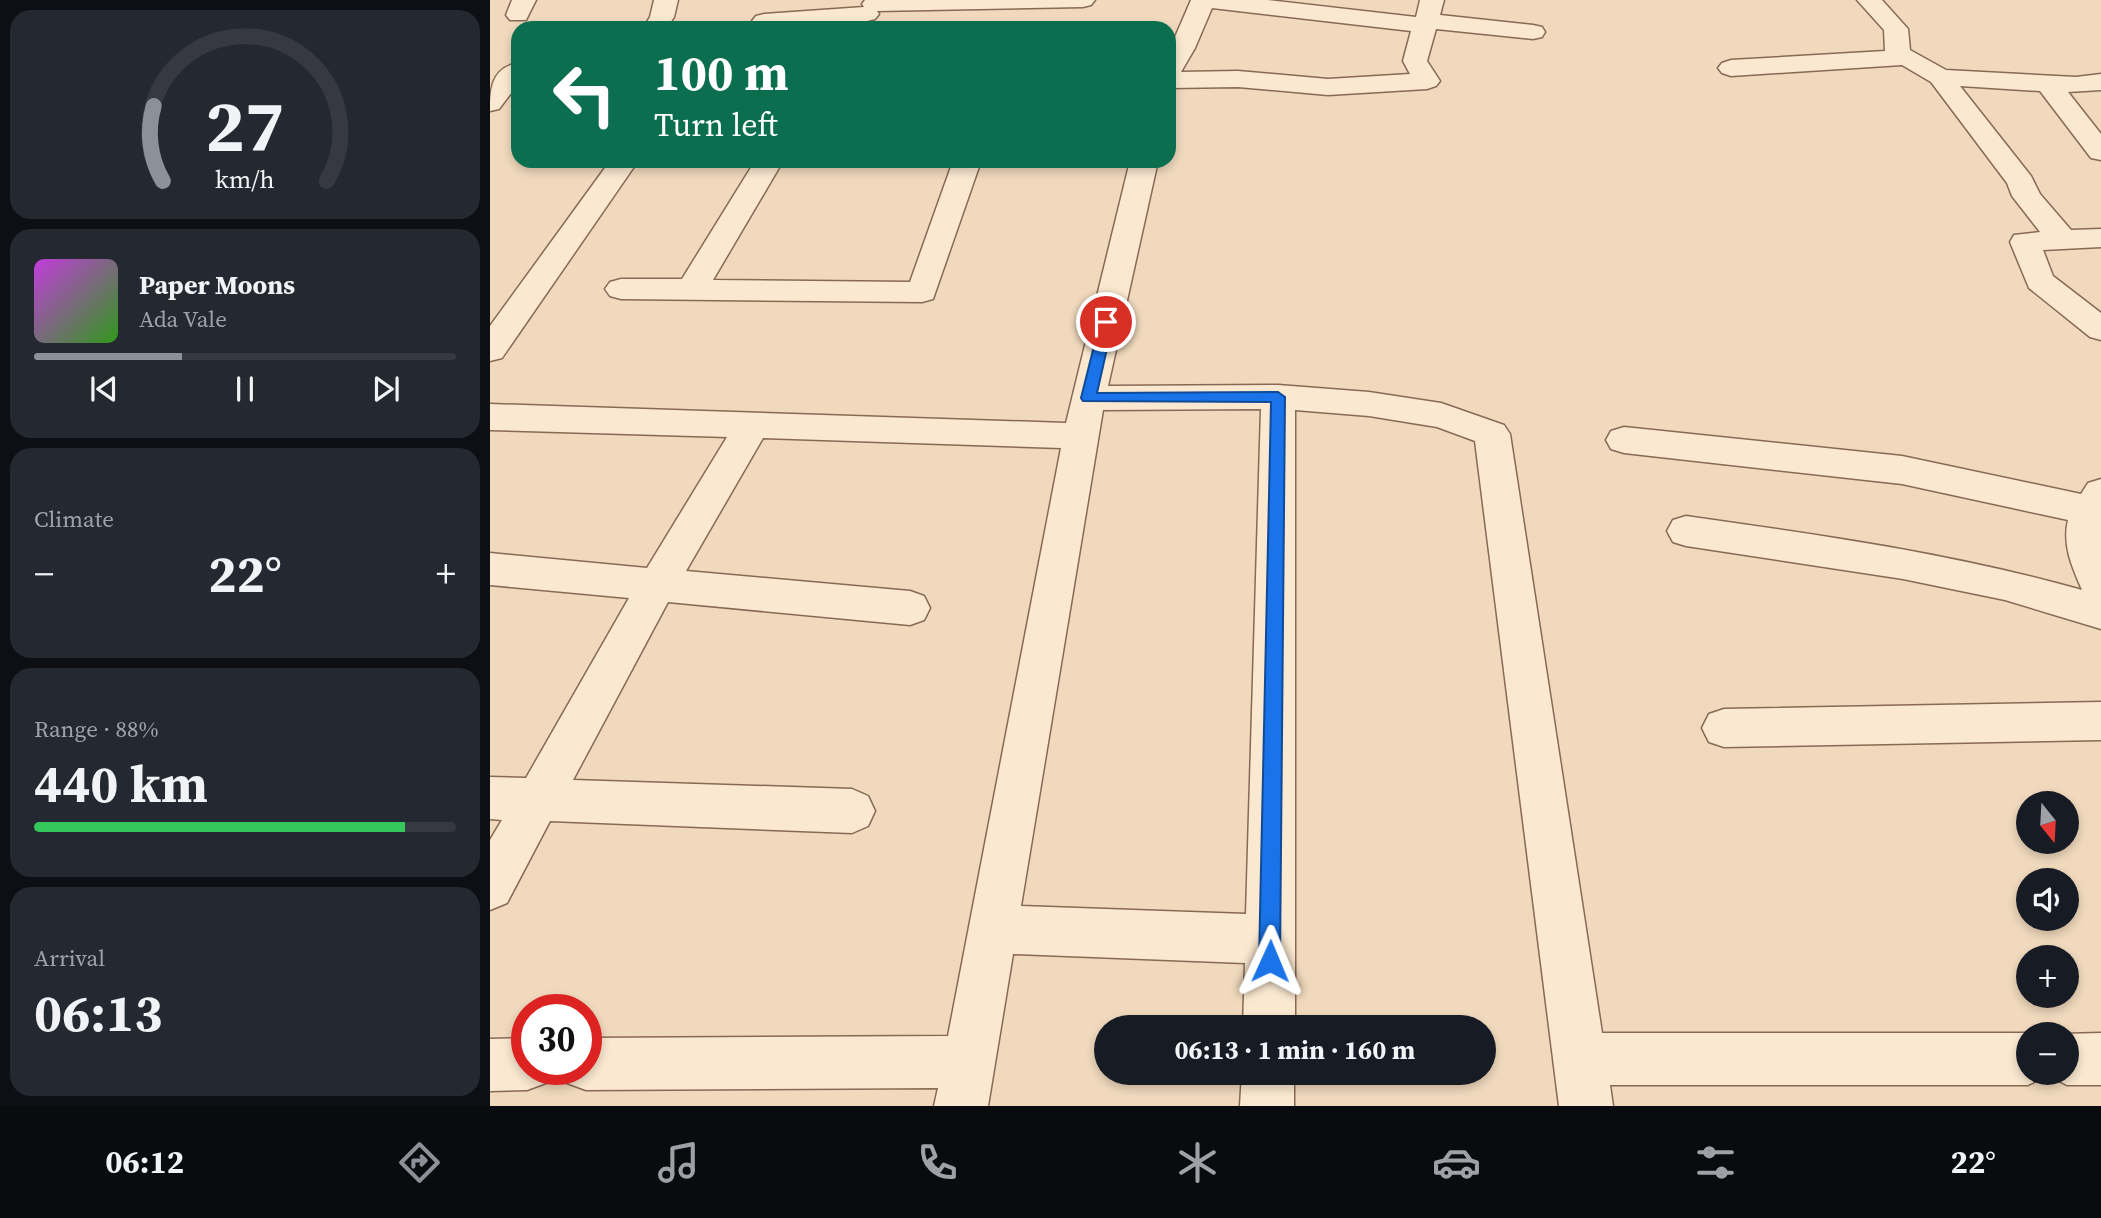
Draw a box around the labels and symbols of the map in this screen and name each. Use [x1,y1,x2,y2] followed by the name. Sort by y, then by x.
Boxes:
[1076,292,1136,352] pin
[2016,791,2079,854] north arrow
[1233,924,1307,998] position arrow
[511,994,602,1085] speed limit sign: 30

